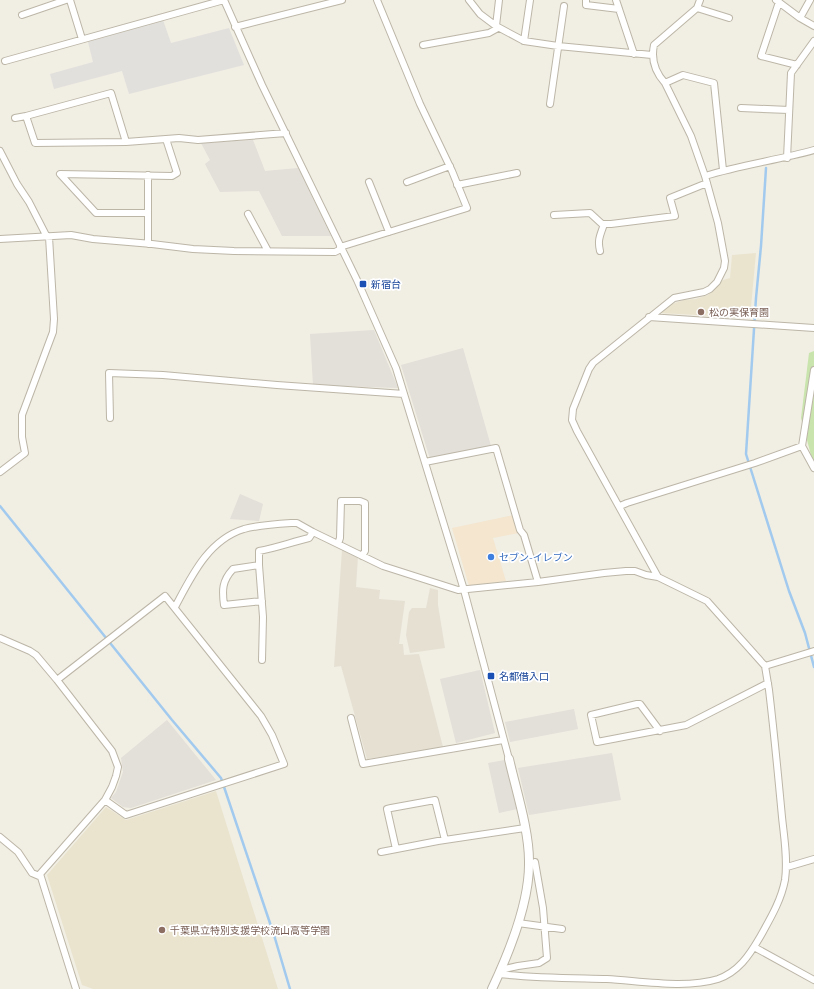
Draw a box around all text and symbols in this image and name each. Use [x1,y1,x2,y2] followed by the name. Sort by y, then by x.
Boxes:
[371,278,401,291] place label: 新宿台
[358,279,368,289] marker: 新宿台
[709,306,769,319] place label: 松の実保育園
[696,307,706,317] marker: 松の実保育園
[499,551,573,564] place label: セブン-イレブン
[486,552,496,562] marker: セブン-イレブン
[499,670,549,683] place label: 名都借入口
[486,671,496,681] marker: 名都借入口
[170,924,330,937] place label: 千葉県立特別支援学校流山高等学園
[157,925,167,935] marker: 千葉県立特別支援学校流山高等学園

